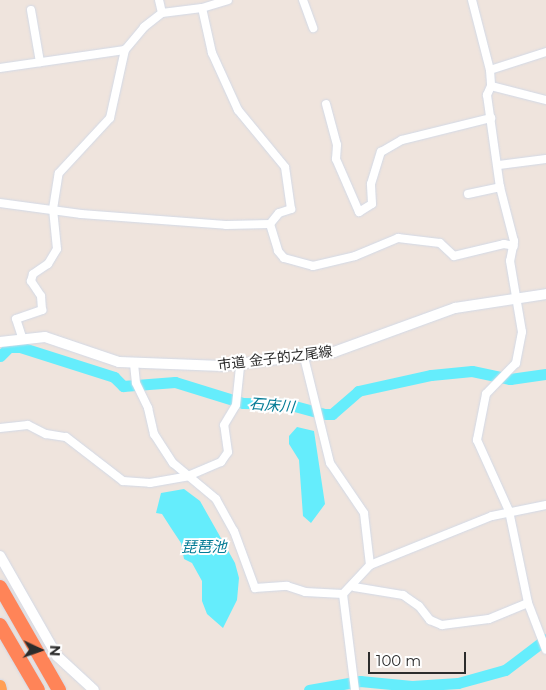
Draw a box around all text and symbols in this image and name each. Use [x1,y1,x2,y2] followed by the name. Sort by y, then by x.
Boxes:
[217,343,333,373] street label: 市道 金子的之尾線
[249,394,295,416] water label: 石床川
[182,538,226,556] water label: 琵琶池
[15,625,65,675] north arrow
[371,642,468,674] scale bar
[46,645,64,657] text: N
[376,651,421,670] text: 100 m

